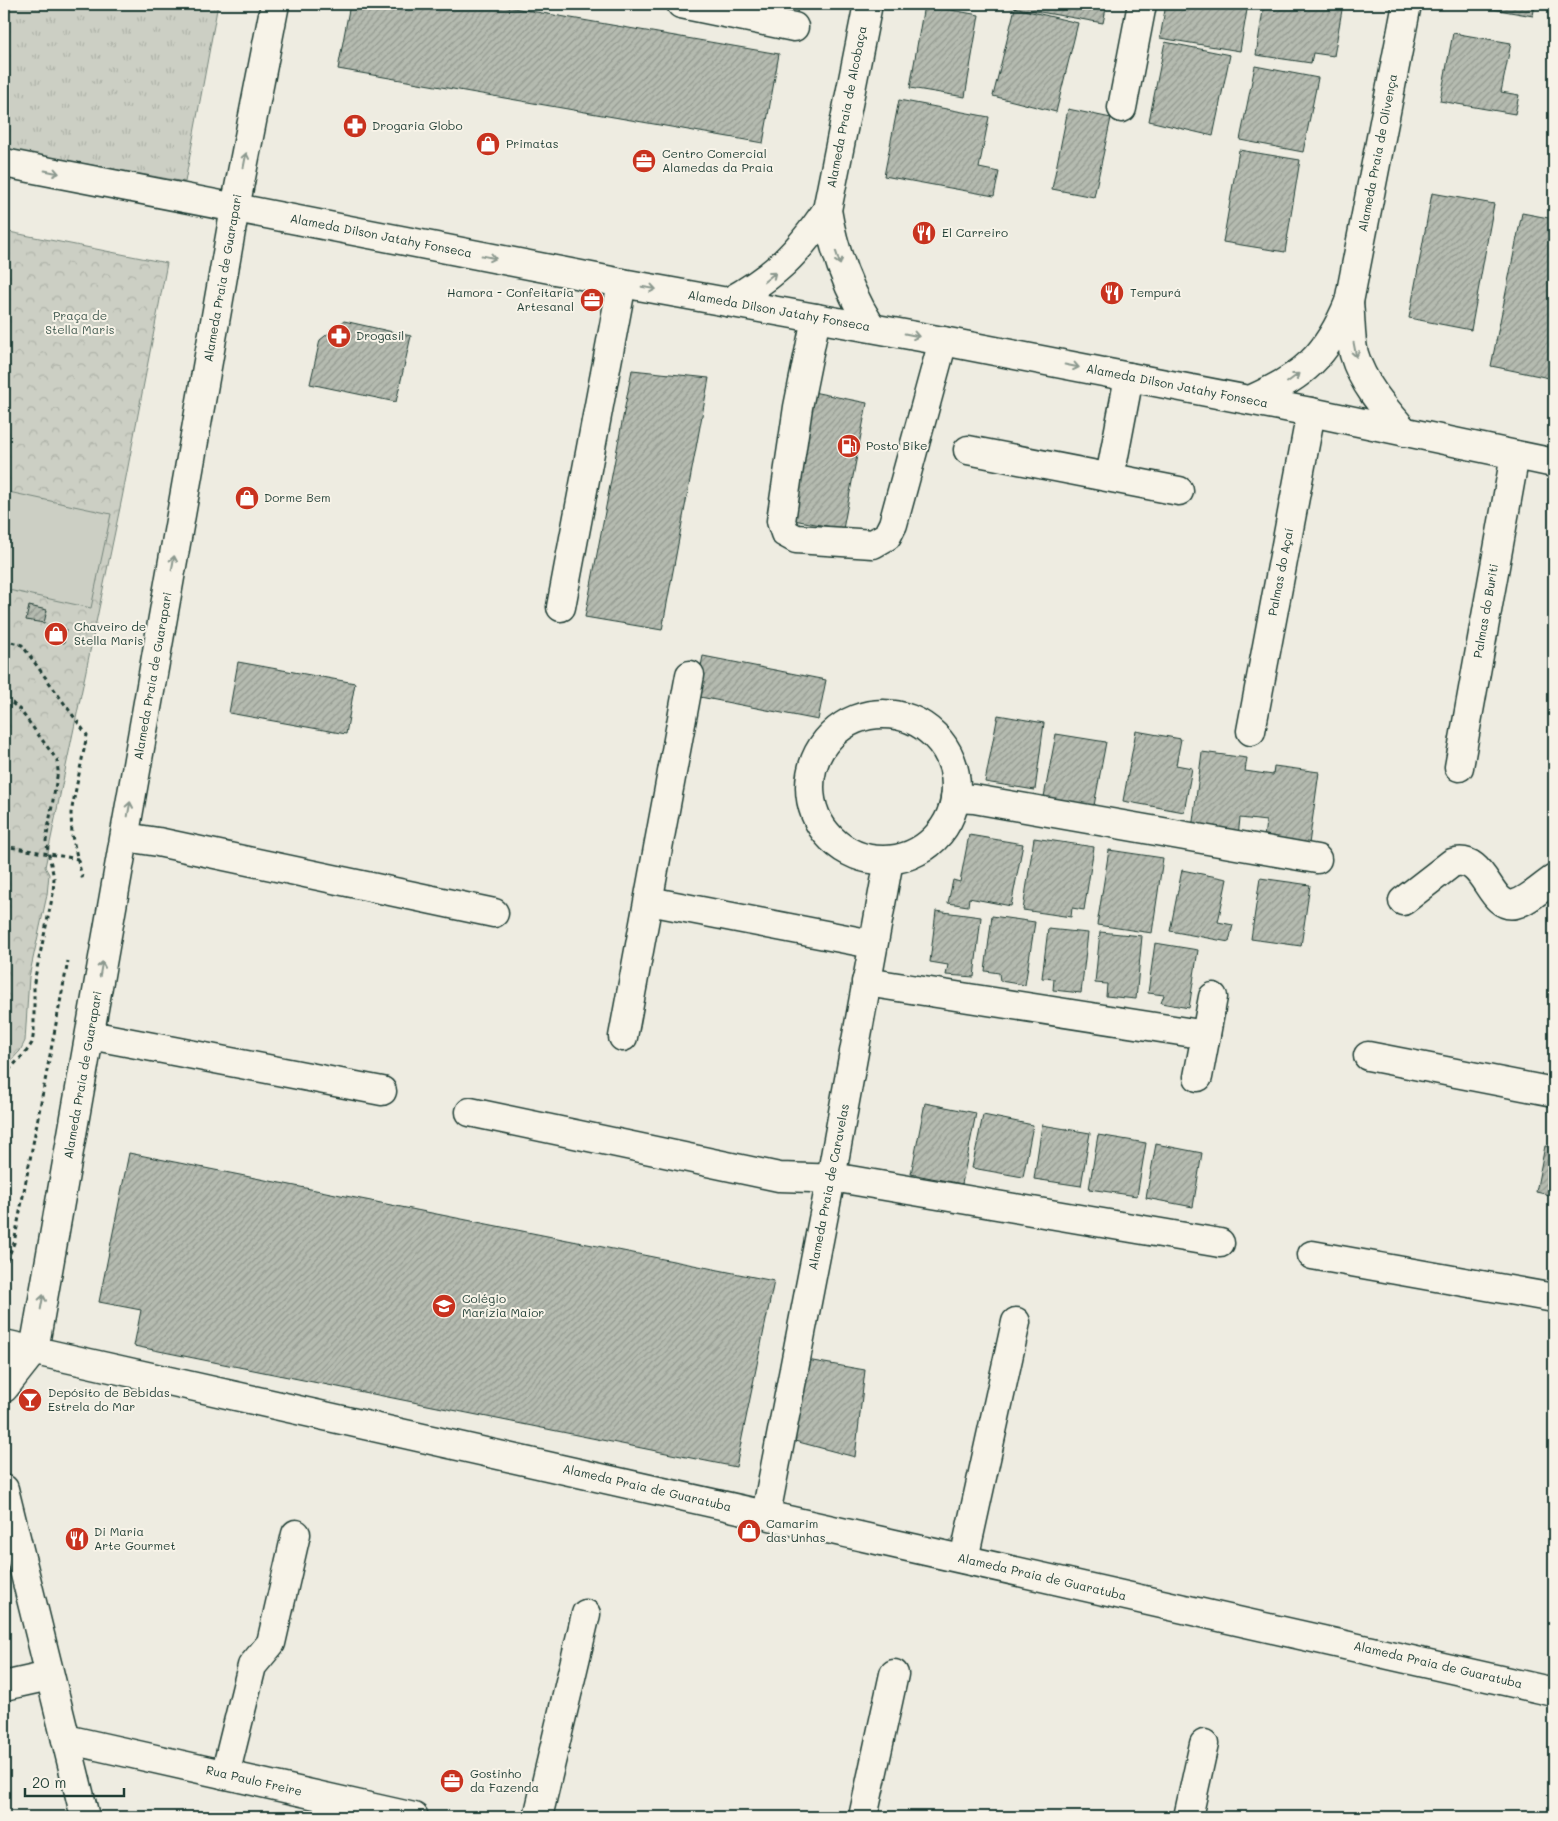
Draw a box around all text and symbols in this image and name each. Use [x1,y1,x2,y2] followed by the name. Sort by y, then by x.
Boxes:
[822,25,870,189] street label: Alameda Praia de Alcobaça
[1354,72,1400,233] street label: Alameda Praia de Olivença
[342,113,368,139] pharmacy icon: Drogaria Globo
[372,117,463,133] place label: Drogaria Globo
[475,131,501,157] shop icon: Primatas
[506,135,559,151] place label: Primatas
[662,145,773,175] place label: Centro Comercial Alamedas da Praia
[631,148,657,174] office icon: Centro Comercial Alamedas da Praia
[240,153,250,169] one-way arrow
[43,168,59,178] one-way arrow
[199,193,245,363] street label: Alameda Praia de Guarapari
[289,210,474,261] street label: Alameda Dilson Jatahy Fonseca
[911,220,937,246] restaurant icon: El Carreiro
[942,224,1008,240] place label: El Carreiro
[833,249,843,265] one-way arrow
[481,253,497,262] one-way arrow
[763,271,776,282] one-way arrow
[1099,280,1125,306] restaurant icon: Tempurá
[641,283,657,293] one-way arrow
[447,284,574,314] place label: Hamora - Confeitaria Artesanal
[1130,284,1181,300] place label: Tempurá
[687,286,872,334] street label: Alameda Dilson Jatahy Fonseca
[579,287,605,313] office icon: Hamora - Confeitaria Artesanal
[45,307,115,337] park label: Praça de Stella Maris
[326,323,352,349] pharmacy icon: Drogasil
[356,327,404,343] place label: Drogasil
[904,331,920,340] one-way arrow
[1350,342,1360,358] one-way arrow
[1085,360,1270,411] street label: Alameda Dilson Jatahy Fonseca
[1063,362,1079,371] one-way arrow
[1286,373,1300,383] one-way arrow
[836,433,862,459] fuel station icon: Posto Bike
[866,437,927,453] place label: Posto Bike
[234,485,260,511] shop icon: Dorme Bem
[264,489,331,505] place label: Dorme Bem
[1264,526,1296,617] street label: Palmas do Açaí
[168,556,178,572] one-way arrow
[1469,562,1501,659] street label: Palmas do Buriti
[129,591,175,761] street label: Alameda Praia de Guarapari
[74,618,146,648] place label: Chaveiro de Stella Maris
[43,621,69,647] shop icon: Chaveiro de Stella Maris
[125,802,135,818] one-way arrow
[97,962,107,978] one-way arrow
[59,990,105,1160] street label: Alameda Praia de Guarapari
[804,1102,852,1271] street label: Alameda Praia de Caravelas
[462,1290,544,1320] place label: Colégio Marízia Maior
[431,1293,457,1319] school or university icon: Colégio Marízia Maior
[38,1294,48,1310] one-way arrow
[48,1384,170,1414] place label: Depósito de Bebidas Estrela do Mar
[17,1387,43,1413] bar icon: Depósito de Bebidas Estrela do Mar
[561,1460,733,1514] street label: Alameda Praia de Guaratuba
[766,1515,826,1545] place label: Camarim das Unhas
[736,1518,762,1544] shop icon: Camarim das Unhas
[94,1523,176,1553] place label: Di Maria Arte Gourmet
[64,1526,90,1552] restaurant icon: Di Maria Arte Gourmet
[956,1549,1128,1603] street label: Alameda Praia de Guaratuba
[1352,1637,1524,1691] street label: Alameda Praia de Guaratuba
[205,1761,304,1799] street label: Rua Paulo Freire
[470,1765,539,1795] place label: Gostinho da Fazenda
[25,1766,124,1798] scale bar
[439,1768,465,1794] office icon: Gostinho da Fazenda
[32,1772,66,1792] text: 20 m

